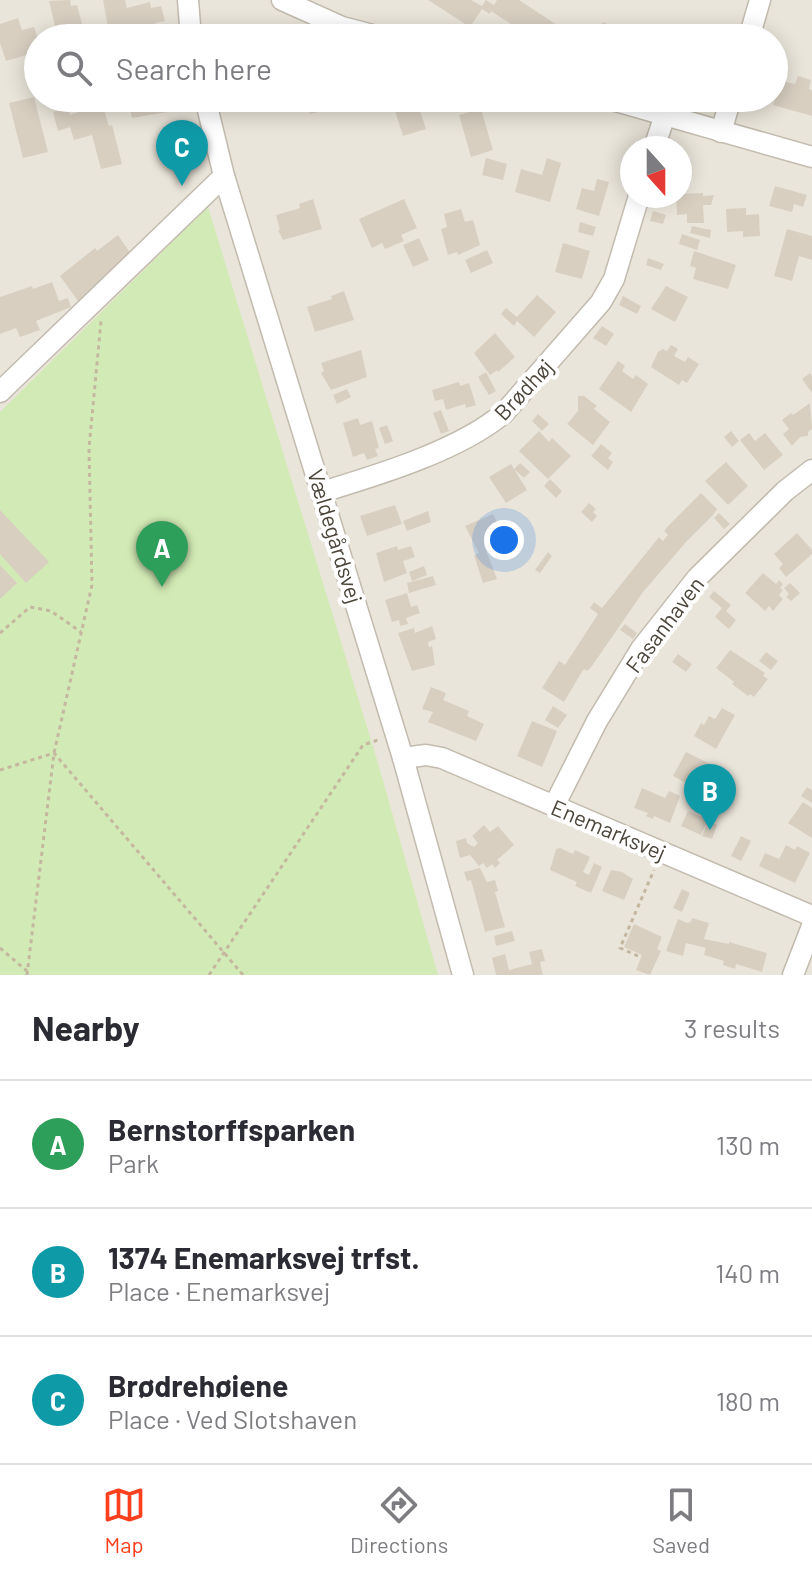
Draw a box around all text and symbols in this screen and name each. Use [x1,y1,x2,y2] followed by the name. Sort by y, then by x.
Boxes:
[24,24,788,112] search box
[52,46,96,90] icon: search
[116,50,272,86] text: Search here
[156,120,208,186] pin: C
[620,136,692,208] north arrow
[488,353,558,425] street label: Brødhøj
[303,466,369,606] street label: Vældegårdsvej
[484,520,524,560] your location
[136,521,188,587] pin: A
[620,571,708,677] street label: Fasanhaven
[684,764,736,830] pin: B
[548,793,670,865] street label: Enemarksvej
[32,1007,140,1048] text: Nearby
[684,1012,780,1043] text: 3 results
[108,1111,355,1147] text: Bernstorffsparken
[49,1129,67,1160] text: A
[716,1129,780,1160] text: 130 m
[108,1147,159,1178] text: Park
[108,1239,420,1275] text: 1374 Enemarksvej trfst.
[50,1257,66,1288] text: B
[715,1257,780,1288] text: 140 m
[108,1275,330,1306] text: Place · Enemarksvej
[108,1367,288,1403] text: Brødrehøiene
[50,1385,66,1416] text: C
[716,1385,780,1416] text: 180 m
[108,1403,357,1434] text: Place · Ved Slotshaven
[102,1483,146,1557] tab: Map
[350,1483,448,1557] tab: Directions
[652,1483,710,1557] tab: Saved

